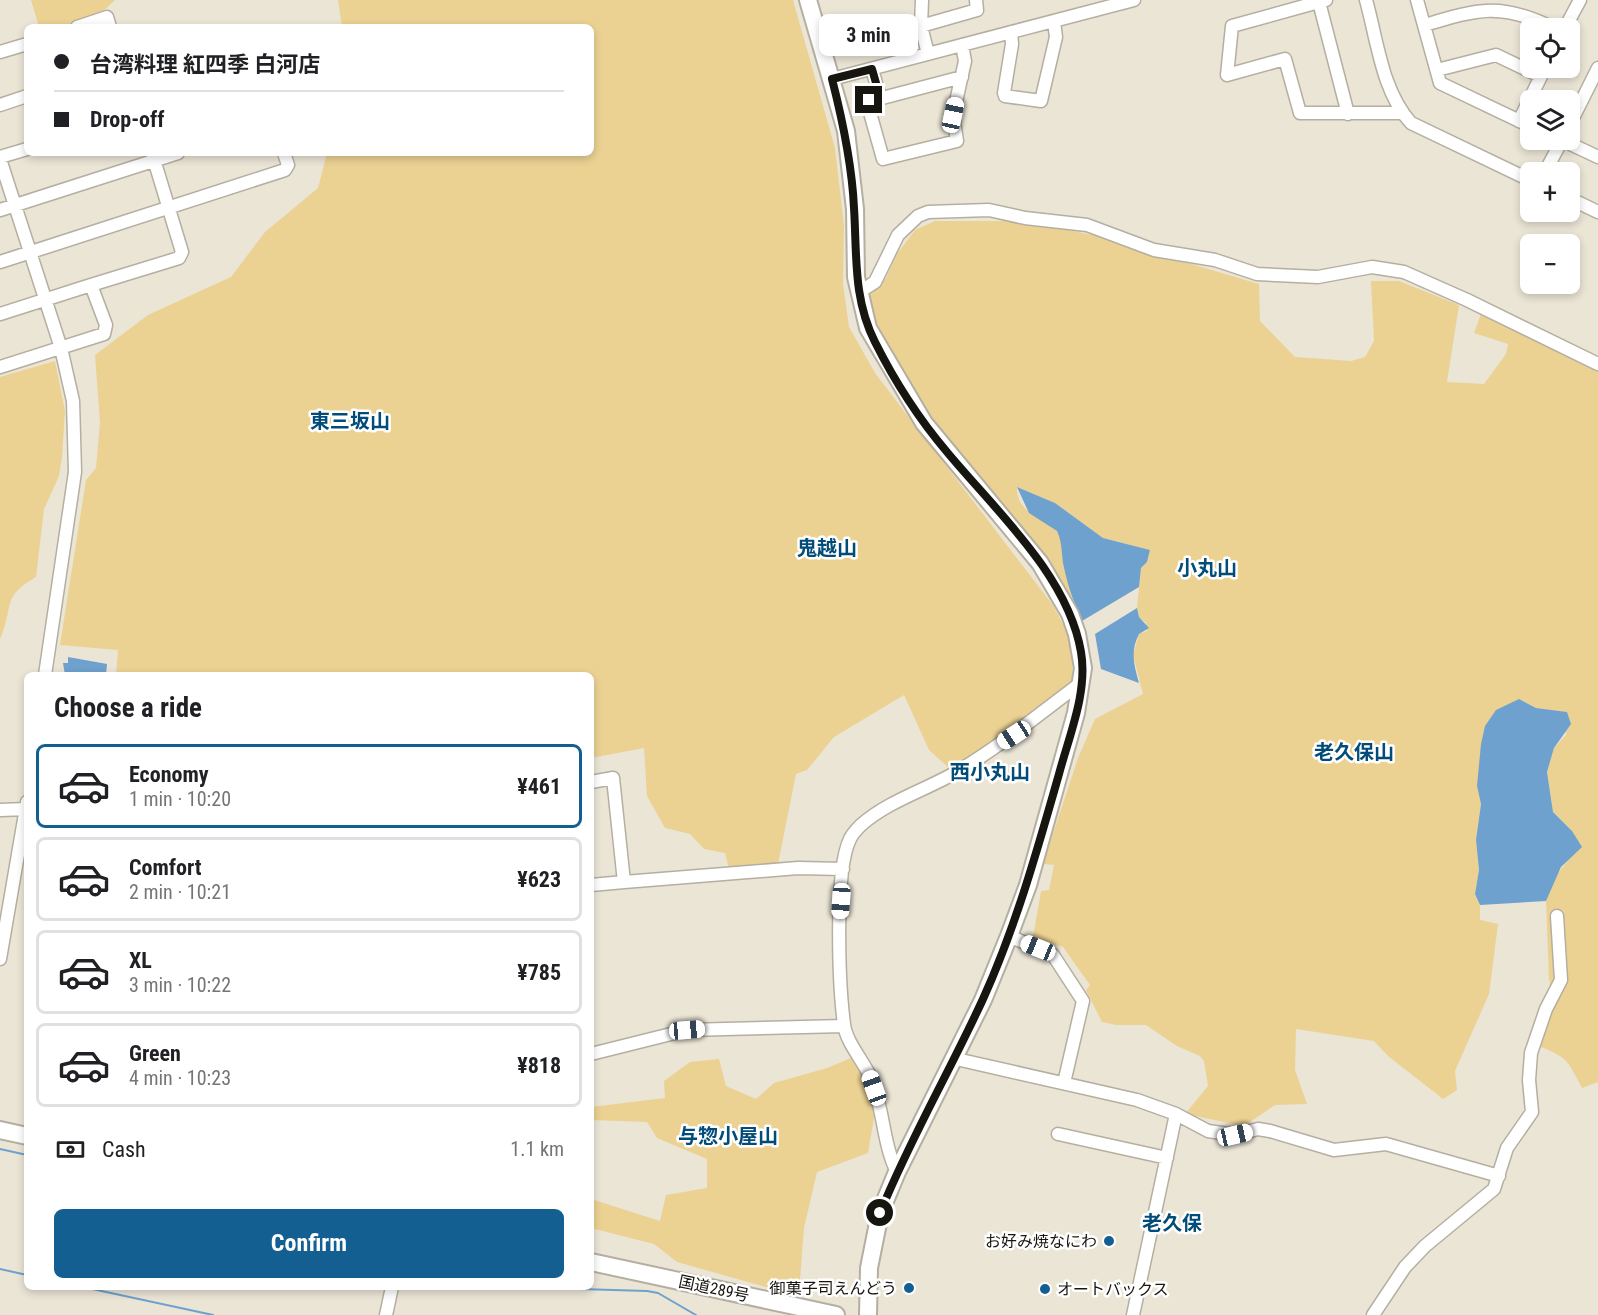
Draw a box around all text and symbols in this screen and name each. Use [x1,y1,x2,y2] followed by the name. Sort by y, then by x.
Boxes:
[820,13,918,55] callout: 3 min
[1520,18,1580,294] map controls
[1520,18,1580,78] button: locate
[846,23,891,47] text: 3 min
[90,52,320,77] text: 台湾料理 紅四季 白河店
[855,86,882,113] route end
[1520,90,1580,150] button: layers
[940,96,966,134] car
[90,107,164,132] text: Drop-off
[1520,162,1580,222] button: +
[1520,234,1580,294] button: −
[310,409,390,433] district label: 東三坂山
[797,536,857,560] district label: 鬼越山
[1177,556,1237,580] district label: 小丸山
[54,692,202,724] text: Choose a ride
[994,718,1034,752] car
[1314,740,1394,764] district label: 老久保山
[57,759,111,813] icon: car
[950,760,1030,784] district label: 西小丸山
[129,762,209,787] text: Economy
[517,774,561,799] text: ¥461
[129,787,231,811] text: 1 min · 10:20
[57,852,111,906] icon: car
[129,855,202,880] text: Comfort
[517,867,561,892] text: ¥623
[129,880,231,904] text: 2 min · 10:21
[831,882,851,920] car
[1018,933,1058,963] car
[57,945,111,999] icon: car
[129,948,152,973] text: XL
[517,960,561,985] text: ¥785
[129,973,231,997] text: 3 min · 10:22
[668,1019,706,1041] car
[57,1038,111,1092] icon: car
[129,1041,181,1066] text: Green
[517,1053,561,1078] text: ¥818
[129,1066,231,1090] text: 4 min · 10:23
[859,1068,889,1108] car
[1215,1122,1255,1148] car
[678,1124,778,1148] district label: 与惣小屋山
[54,1133,87,1166] icon: cash
[102,1137,146,1162] text: Cash
[510,1137,564,1161] text: 1.1 km
[866,1199,893,1226] route start
[54,1209,564,1278] button: Confirm
[1142,1211,1202,1235] district label: 老久保
[985,1232,1097,1251] place label: お好み焼なにわ
[1102,1234,1116,1248] marker: お好み焼なにわ
[677,1272,751,1305] street label: 国道289号
[769,1279,897,1298] place label: 御菓子司えんどう
[1057,1280,1169,1299] place label: オートバックス
[902,1281,916,1295] marker: 御菓子司えんどう
[1038,1282,1052,1296] marker: オートバックス

